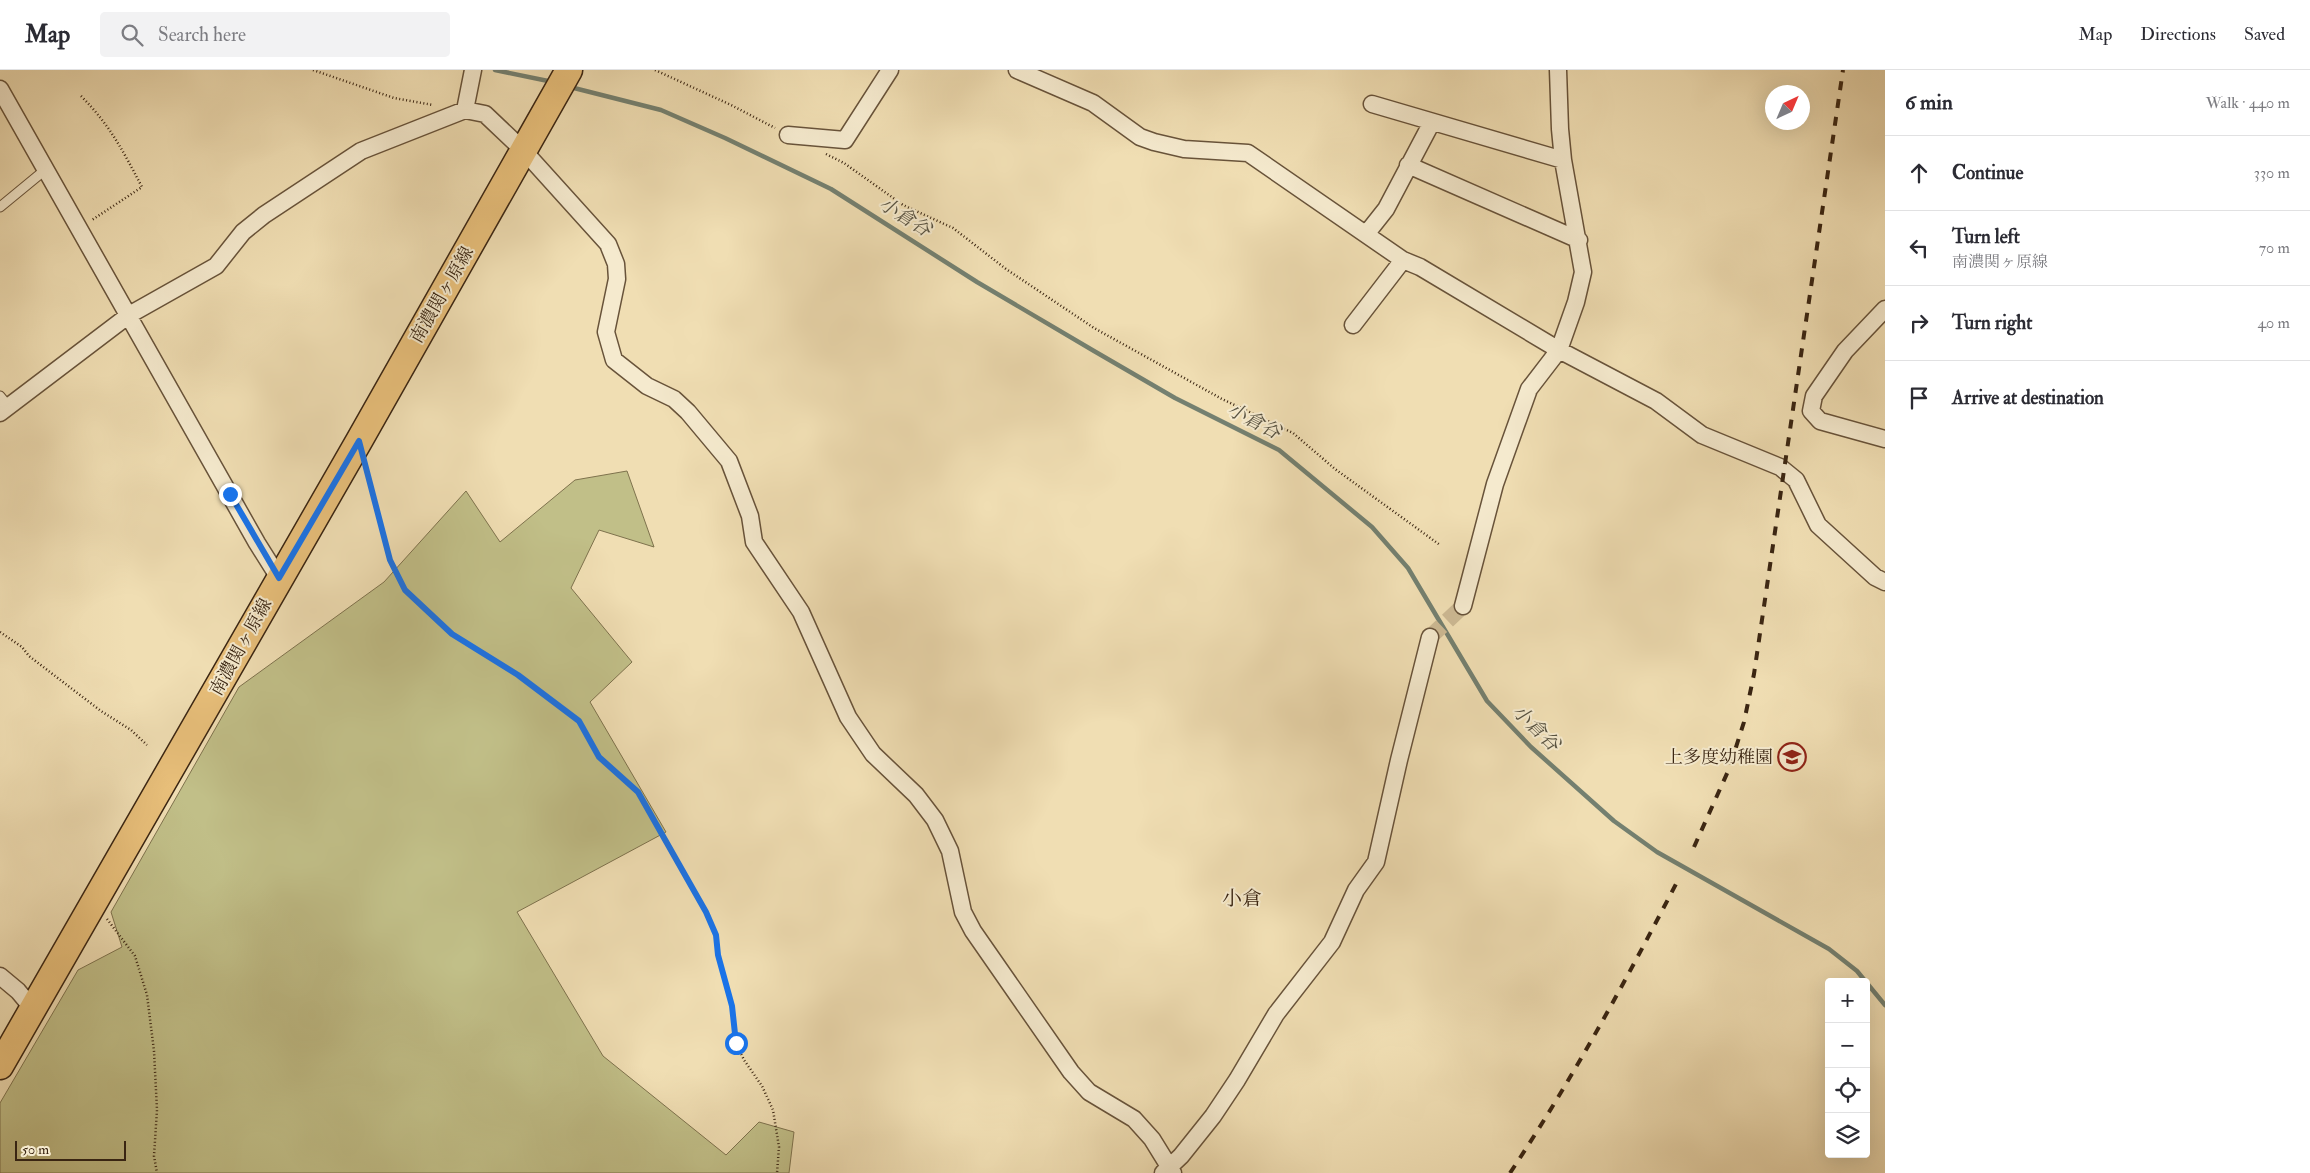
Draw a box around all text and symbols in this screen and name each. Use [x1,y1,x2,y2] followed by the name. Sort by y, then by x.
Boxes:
[100,12,450,57] search box
[25,19,70,50] text: Map
[118,21,146,49] icon: search
[158,23,246,47] text: Search here
[2079,23,2112,46] text: Map
[2140,23,2216,46] text: Directions
[2244,23,2285,46] text: Saved
[1765,85,1810,130] north arrow
[1905,89,1953,116] text: 6 min
[2206,93,2290,113] text: Walk · 440 m
[1905,159,1933,187] icon: ahead
[1952,161,2023,185] text: Continue
[2254,163,2290,183] text: 330 m
[874,192,936,243] water label: 小倉谷
[1952,225,2020,249] text: Turn left
[1905,234,1933,262] icon: left
[2259,238,2290,258] text: 70 m
[405,242,479,348] street label: 南濃関ヶ原線
[1952,252,2048,272] text: 南濃関ヶ原線
[1905,309,1933,337] icon: right
[1952,311,2032,335] text: Turn right
[2257,313,2290,333] text: 40 m
[1905,384,1933,412] icon: arrive
[1952,386,2104,410] text: Arrive at destination
[1223,397,1286,445] water label: 小倉谷
[219,483,242,506] route end
[205,594,277,700] street label: 南濃関ヶ原線
[1507,700,1566,757] water label: 小倉谷
[1777,742,1807,772] school or university icon: 上多度幼稚園
[1665,746,1773,769] place label: 上多度幼稚園
[1222,886,1262,911] district label: 小倉
[1825,978,1870,1158] map controls
[1825,978,1870,1023] button: +
[1825,1023,1870,1068] button: −
[725,1032,748,1055] route start
[1825,1068,1870,1113] button: locate
[1825,1113,1870,1158] button: layers
[15,1138,126,1161] scale bar
[22,1141,49,1158] text: 50 m

